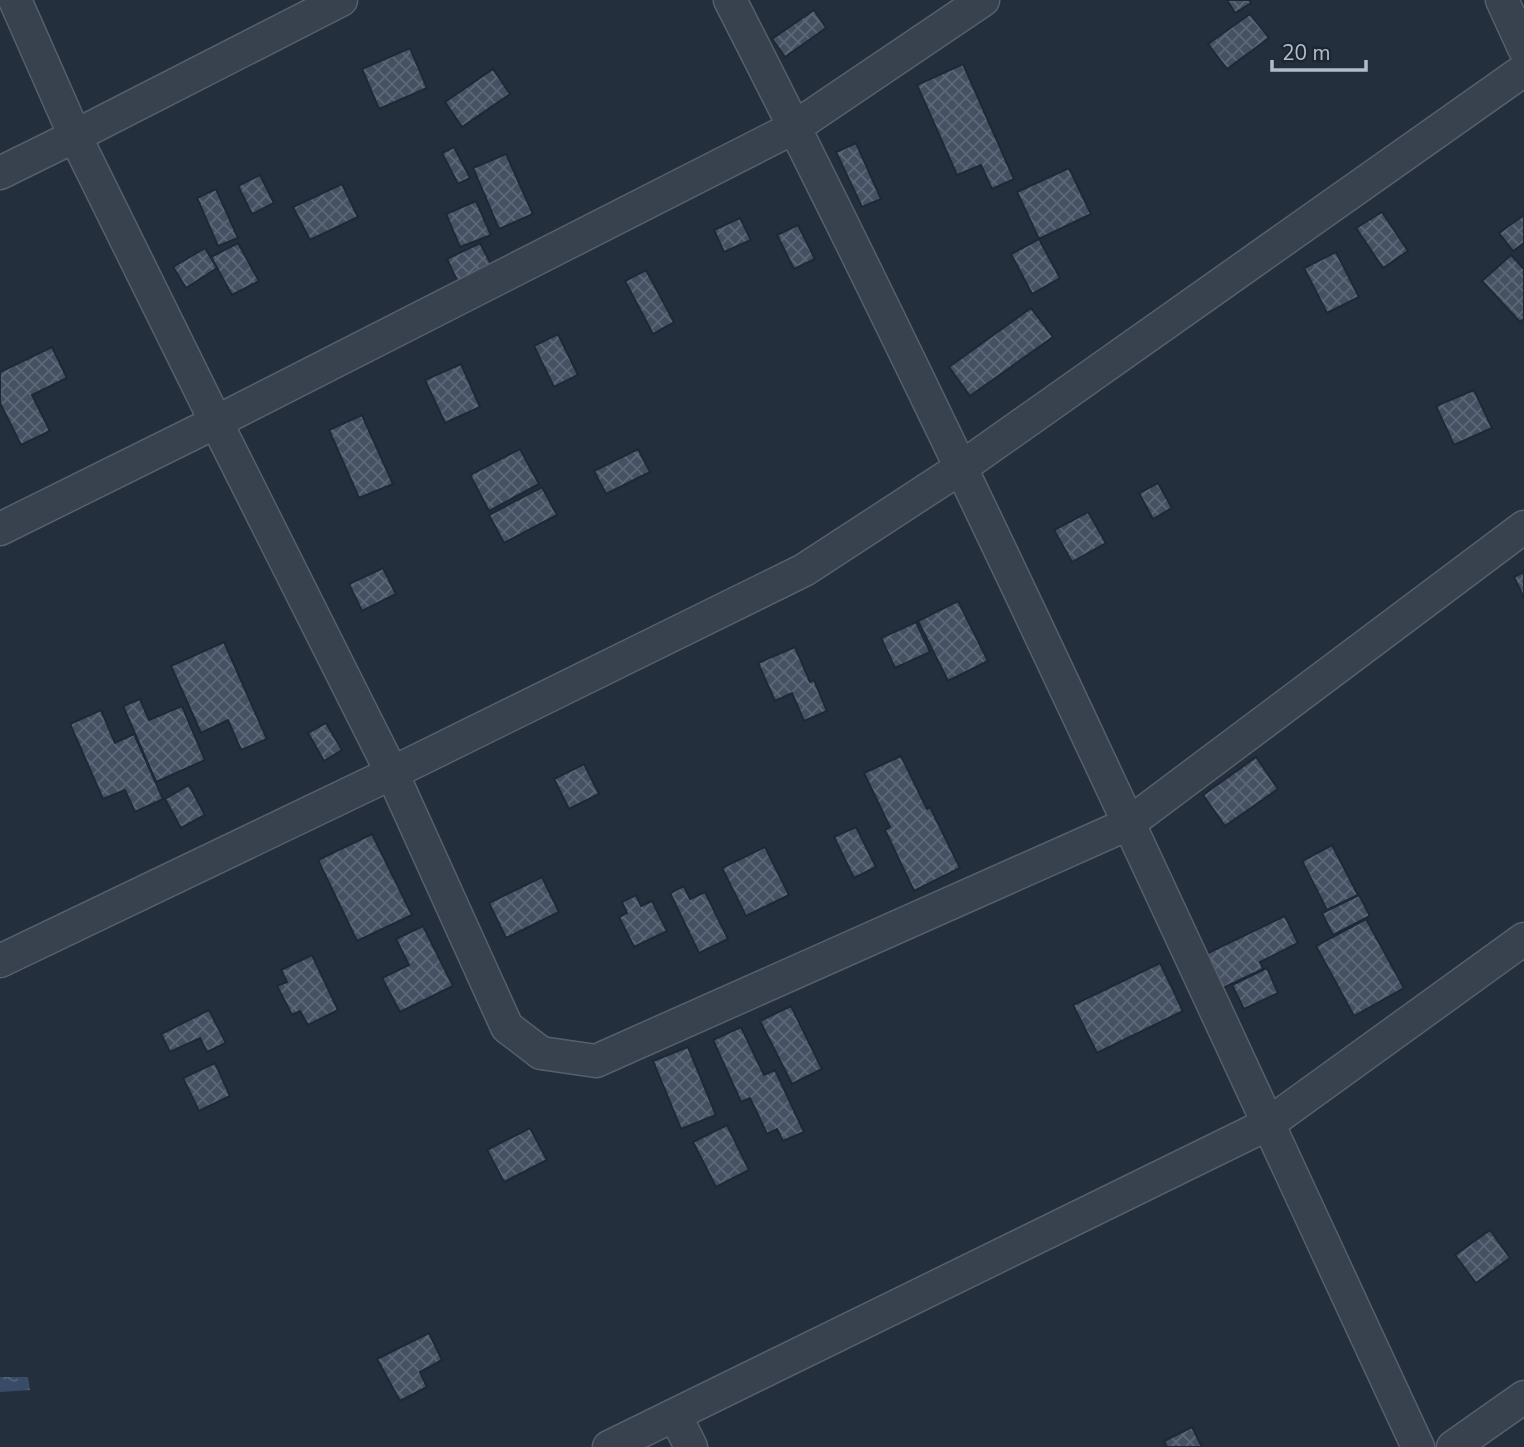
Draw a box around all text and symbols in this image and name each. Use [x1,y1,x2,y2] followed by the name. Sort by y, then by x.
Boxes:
[1272,28,1366,72] scale bar
[1282,39,1331,67] text: 20 m

